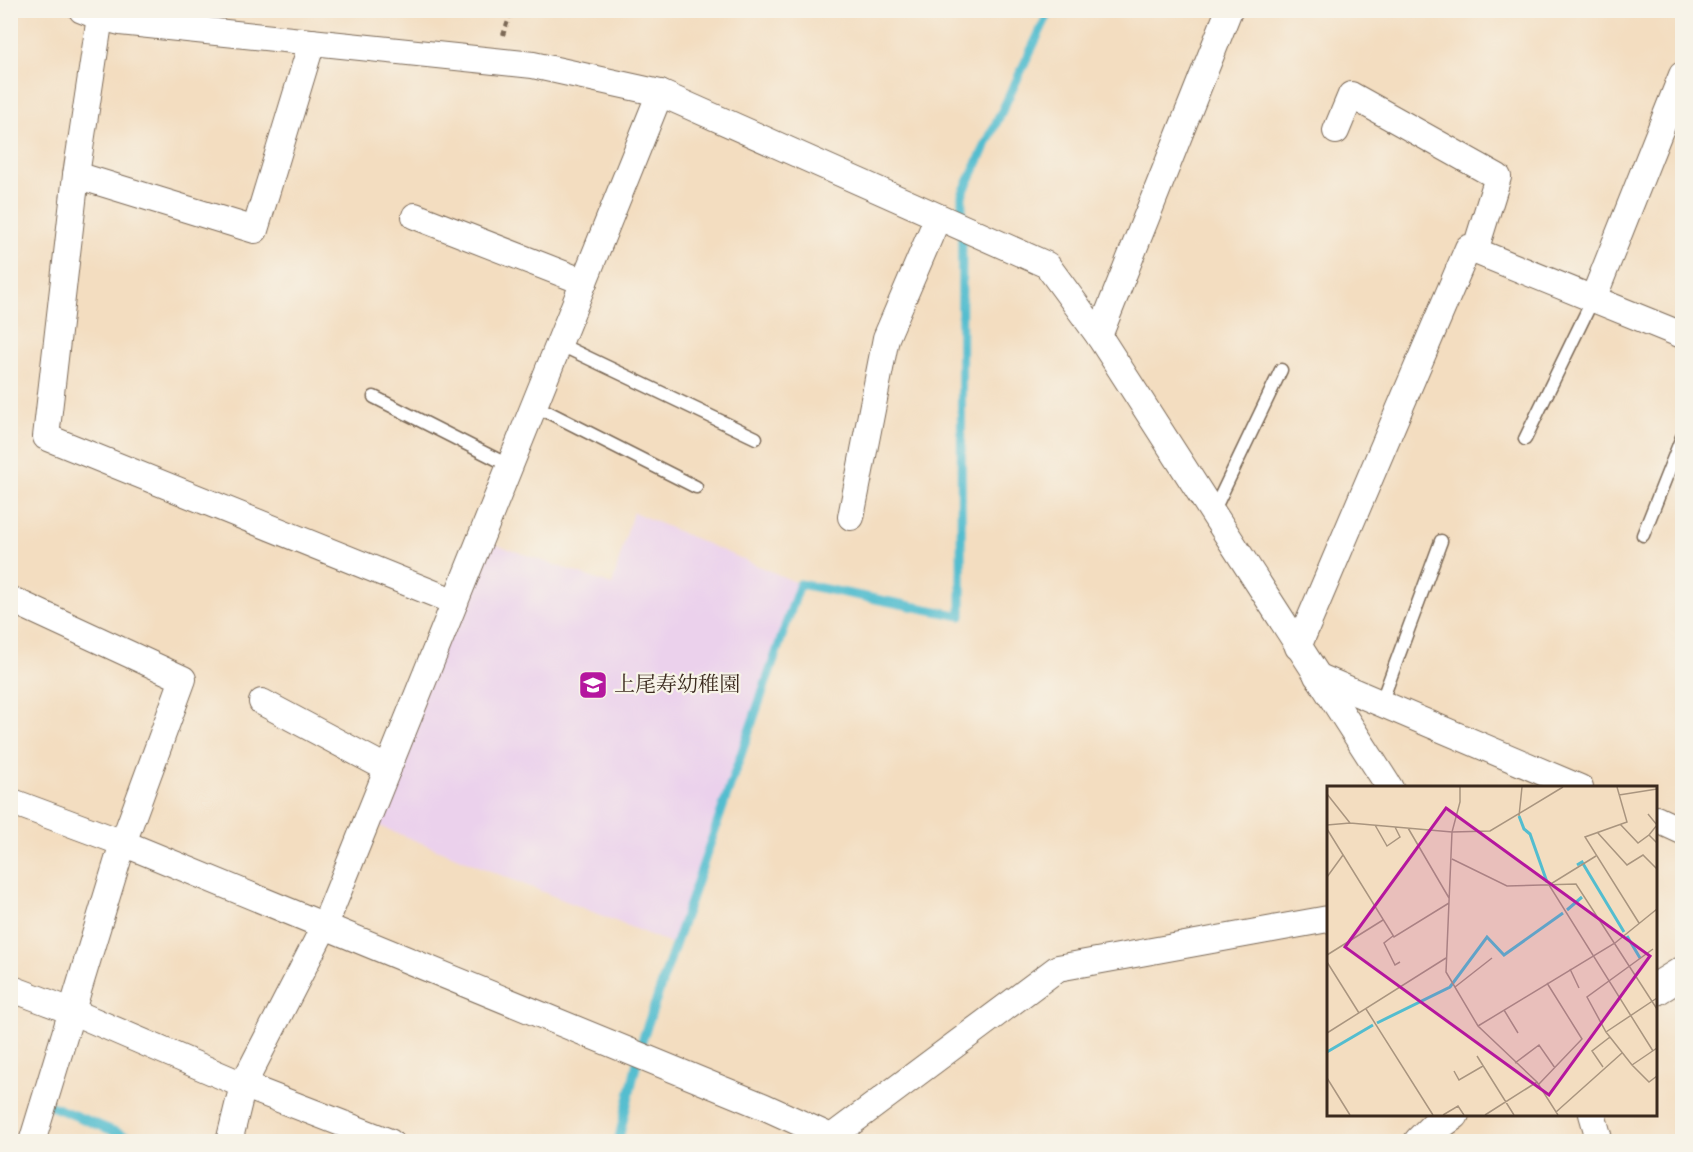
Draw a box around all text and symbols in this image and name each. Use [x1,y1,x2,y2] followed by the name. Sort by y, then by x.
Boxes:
[577,669,609,701] school or university icon: 上尾寿幼稚園
[614,672,740,698] place label: 上尾寿幼稚園
[1327,786,1657,1116] inset map

